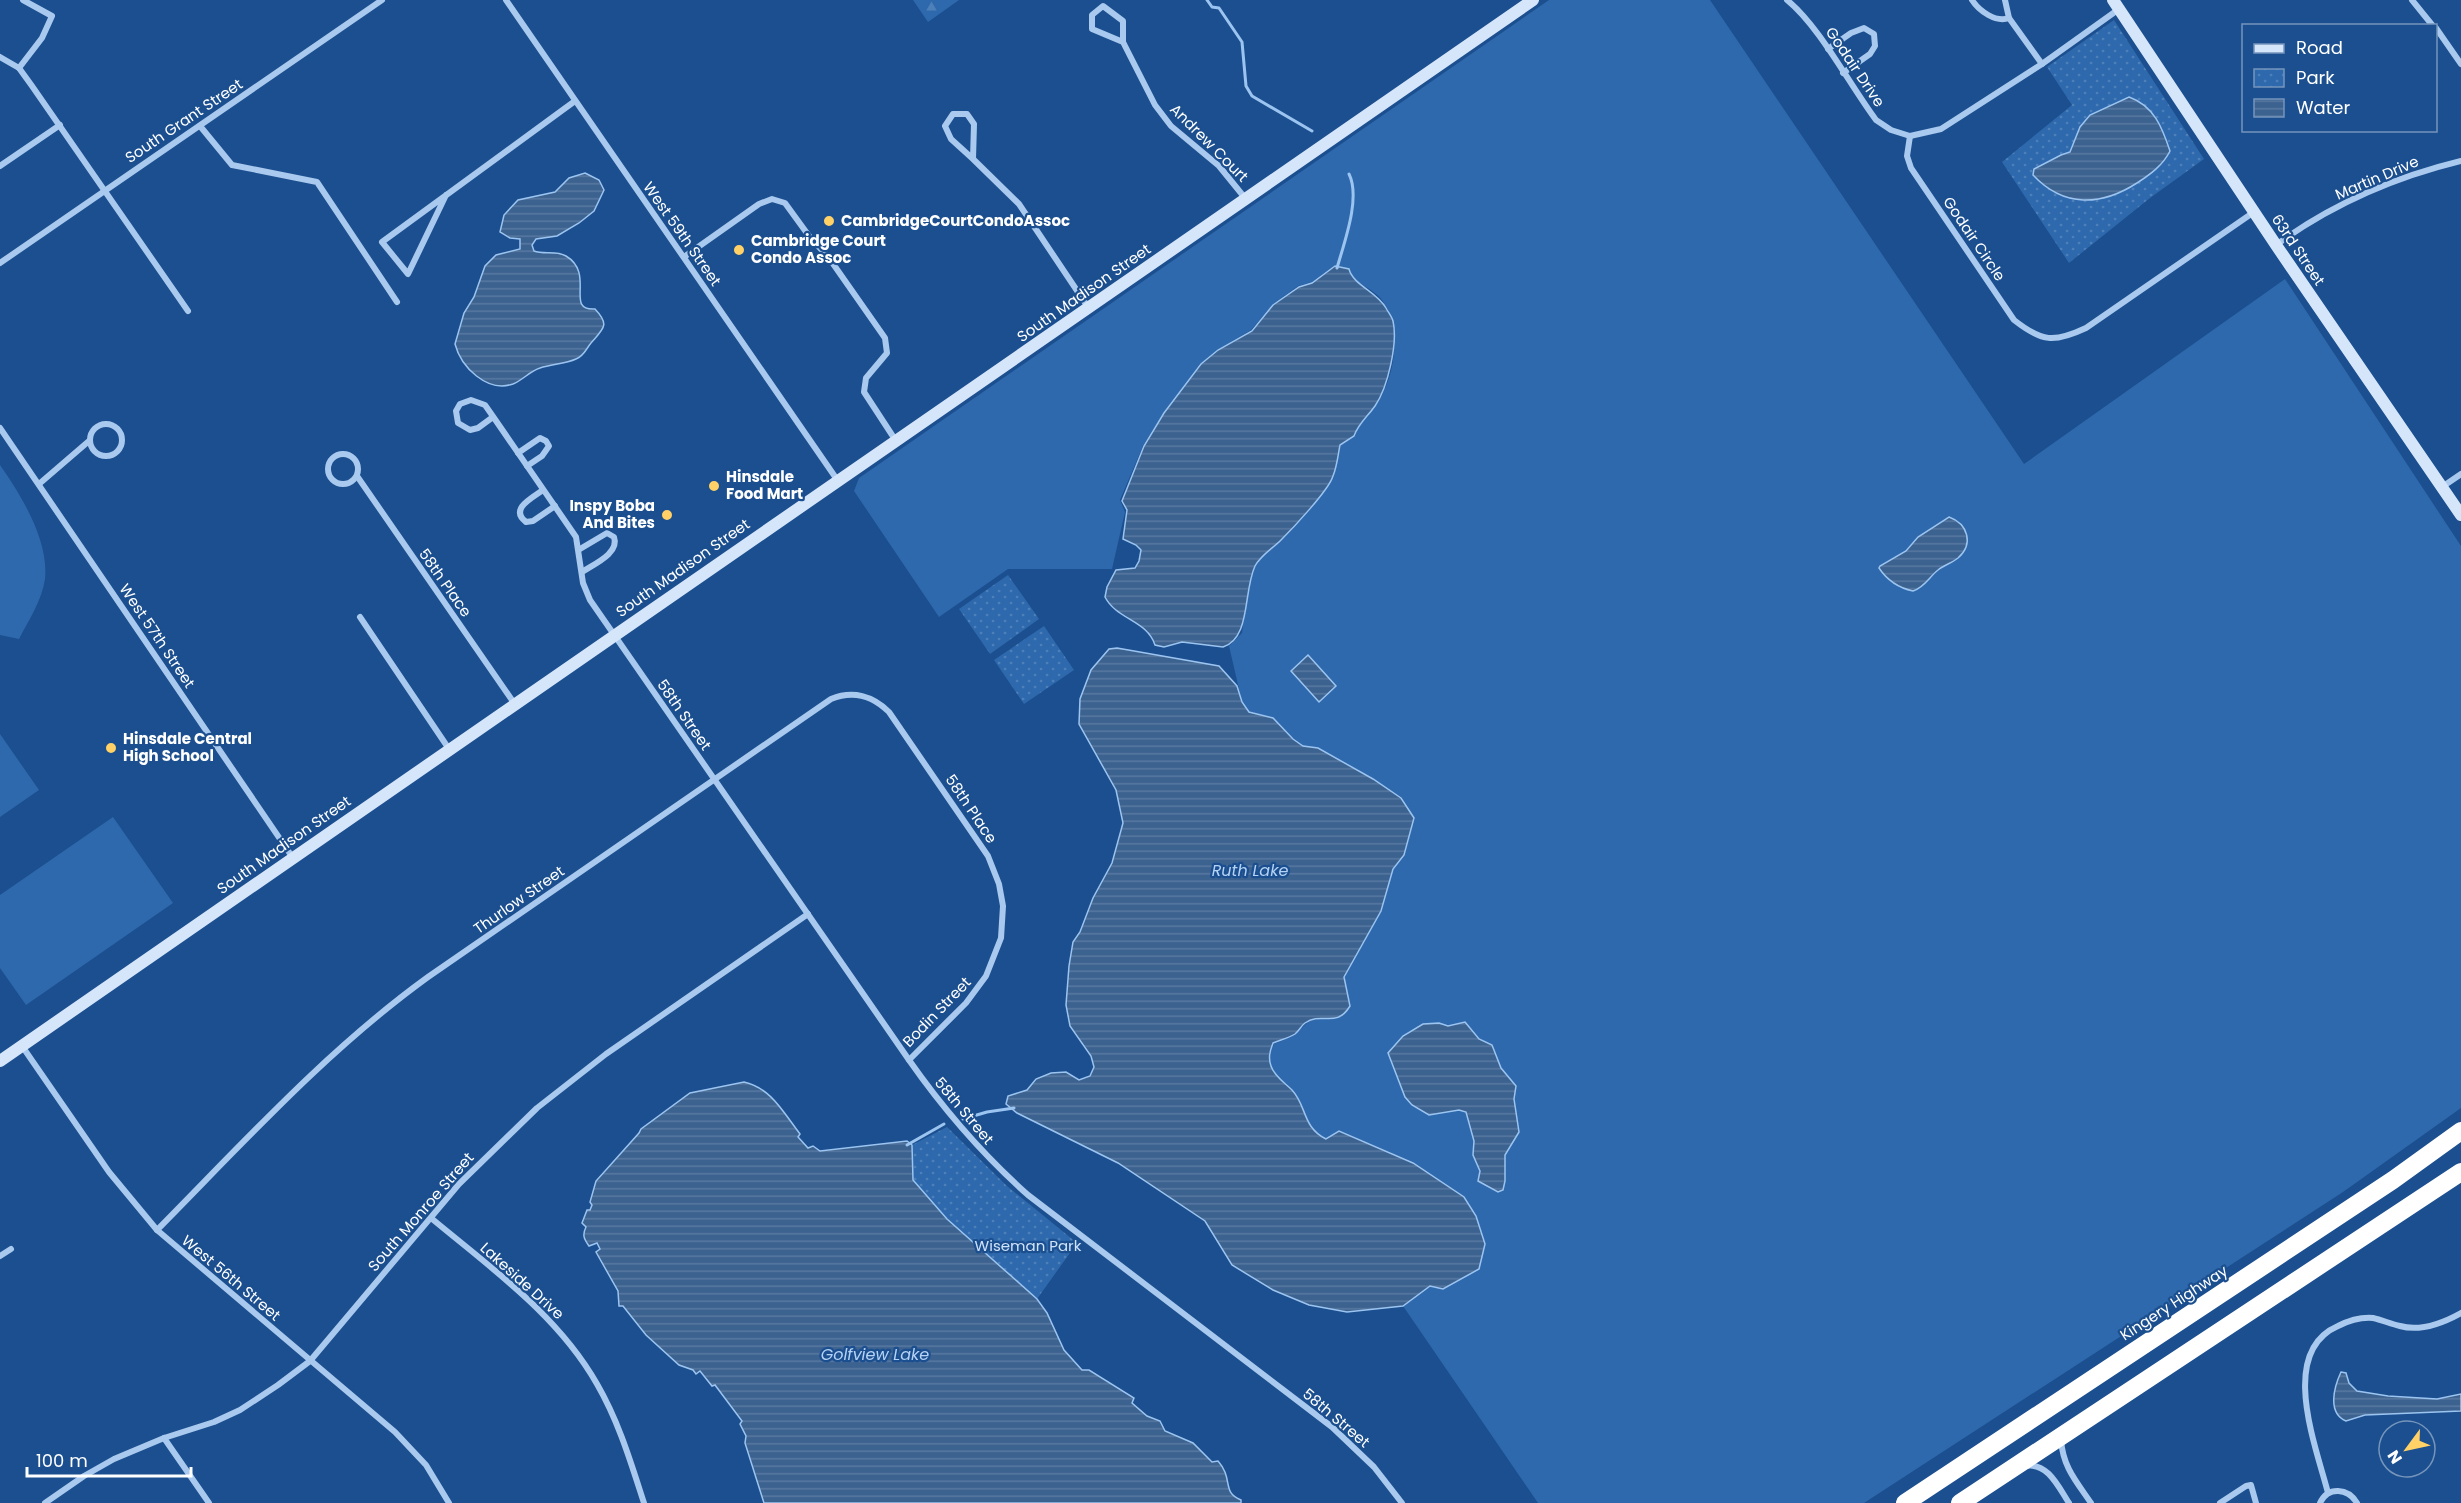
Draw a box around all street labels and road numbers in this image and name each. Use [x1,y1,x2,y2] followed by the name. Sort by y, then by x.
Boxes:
[1821,23,1890,111] street label: Godair Drive
[121,73,247,168] street label: South Grant Street
[1166,99,1253,186] street label: Andrew Court
[2332,150,2422,205] street label: Martin Drive
[639,177,726,290] street label: West 59th Street
[1938,192,2010,285] street label: Godair Circle
[2267,210,2330,290] street label: 63rd Street
[1013,238,1155,347] street label: South Madison Street
[612,513,754,622] street label: South Madison Street
[414,544,477,621] street label: 58th Place
[115,579,200,692] street label: West 57th Street
[652,675,716,754] street label: 58th Street
[941,770,1002,847] street label: 58th Place
[213,790,355,899] street label: South Madison Street
[469,860,568,939] street label: Thurlow Street
[898,972,976,1051] street label: Bodin Street
[930,1073,999,1149] street label: 58th Street
[363,1148,478,1276] street label: South Monroe Street
[177,1230,285,1325] street label: West 56th Street
[476,1237,569,1324] street label: Lakeside Drive
[2116,1260,2232,1345] street label: Kingery Highway
[1298,1383,1374,1452] street label: 58th Street

